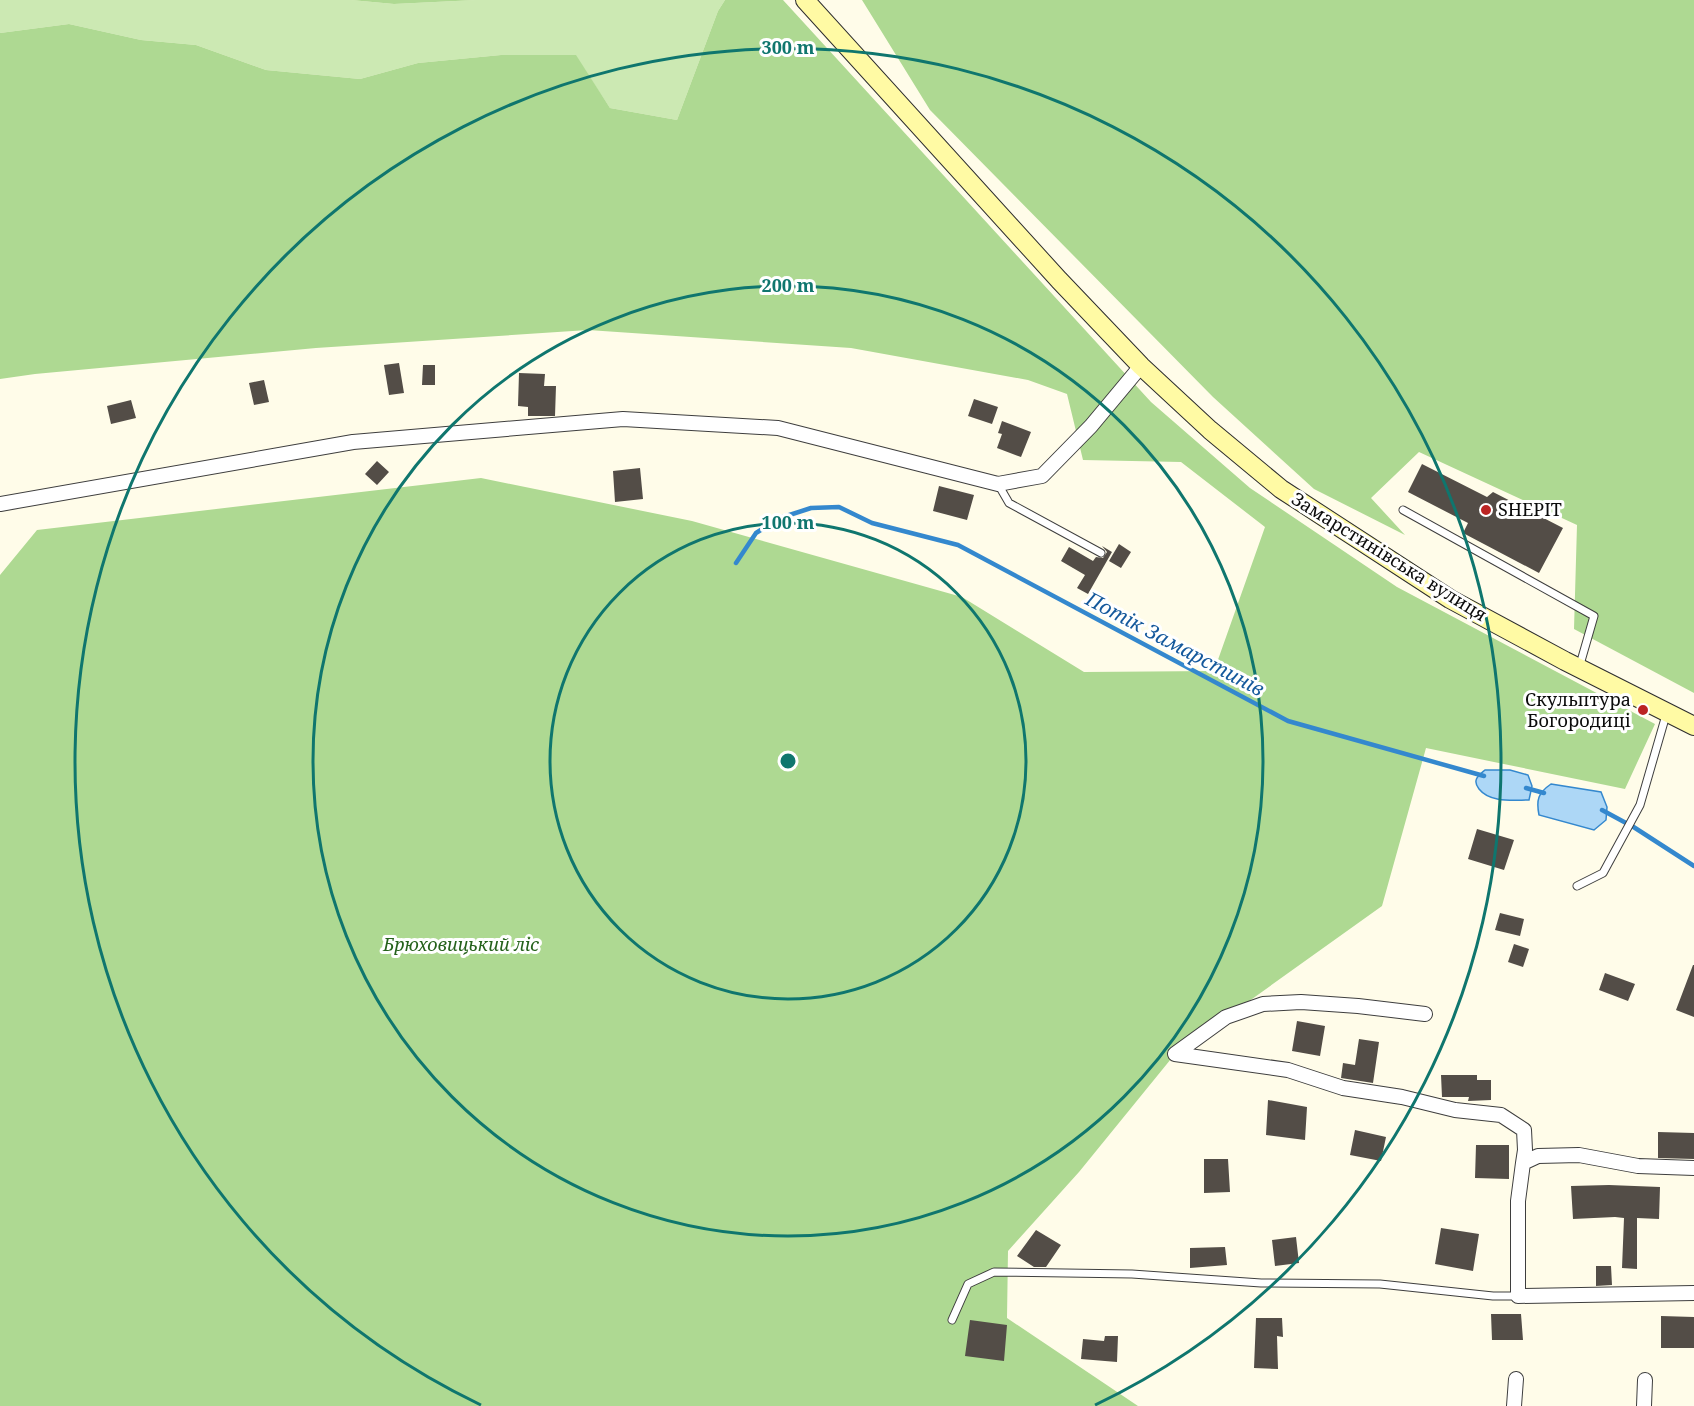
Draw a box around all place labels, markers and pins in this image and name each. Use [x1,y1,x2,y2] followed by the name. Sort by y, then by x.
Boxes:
[1498,497,1562,521] place label: SHEPIT
[1479,503,1493,517] marker: SHEPIT
[1525,687,1631,732] place label: Скульптура Богородиці
[1636,703,1650,717] marker: Скульптура Богородиці
[778,751,798,771] centre of rings

